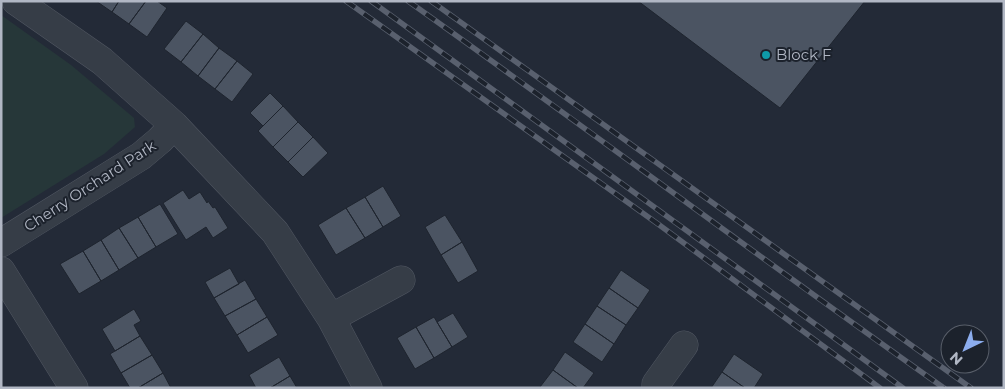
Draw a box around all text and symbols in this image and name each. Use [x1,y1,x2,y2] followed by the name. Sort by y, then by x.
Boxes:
[776,45,831,64] place label: Block F
[760,49,772,61] marker: Block F
[20,136,159,235] street label: Cherry Orchard Park
[940,324,990,374] north arrow
[946,348,966,369] text: N

